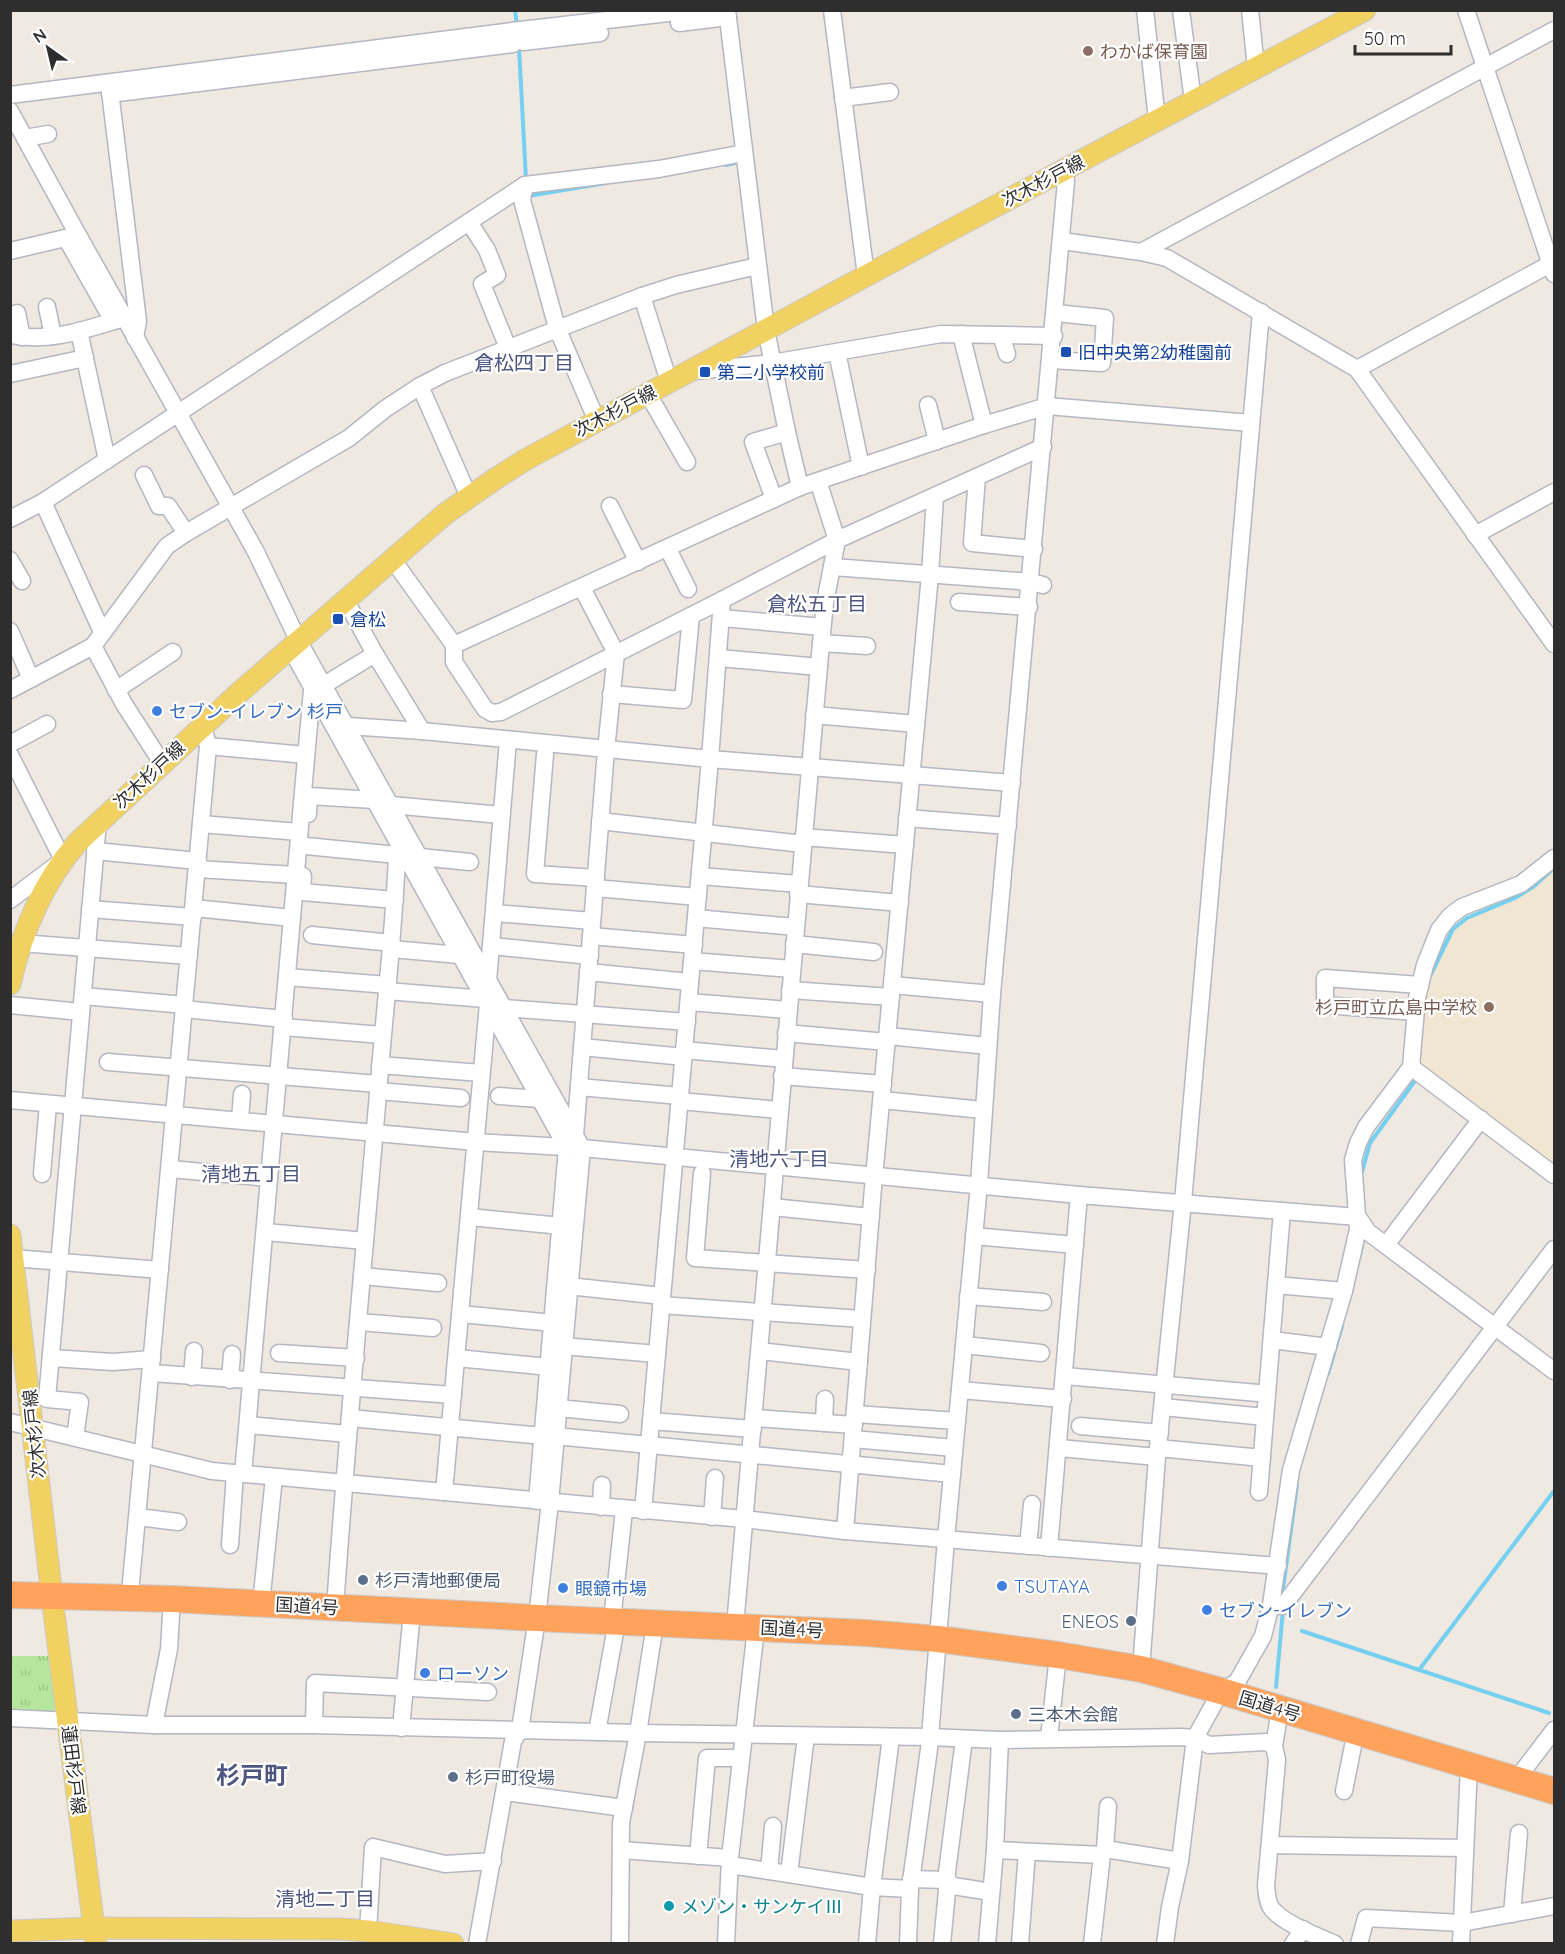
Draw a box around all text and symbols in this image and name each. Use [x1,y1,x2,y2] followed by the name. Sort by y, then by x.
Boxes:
[18,18,78,78] north arrow
[1355,18,1451,56] scale bar
[29,24,50,47] text: N
[1364,27,1406,50] text: 50 m
[1100,40,1208,63] place label: わかば保育園
[1081,44,1095,58] marker: わかば保育園
[998,150,1088,212] street label: 次木杉戸線
[1078,341,1232,364] place label: 旧中央第2幼稚園前
[1059,345,1073,359] marker: 旧中央第2幼稚園前
[474,350,574,375] district label: 倉松四丁目
[717,361,825,384] place label: 第二小学校前
[698,365,712,379] marker: 第二小学校前
[570,380,660,442] street label: 次木杉戸線
[767,591,867,616] district label: 倉松五丁目
[350,608,386,631] place label: 倉松
[331,612,345,626] marker: 倉松
[169,700,343,723] place label: セブン-イレブン 杉戸
[150,704,164,718] marker: セブン-イレブン 杉戸
[108,736,190,814] street label: 次木杉戸線
[1315,996,1477,1019] place label: 杉戸町立広島中学校
[1482,1000,1496,1014] marker: 杉戸町立広島中学校
[729,1146,829,1171] district label: 清地六丁目
[201,1161,301,1186] district label: 清地五丁目
[18,1388,50,1480] street label: 次木杉戸線
[375,1569,501,1592] place label: 杉戸清地郵便局
[356,1573,370,1587] marker: 杉戸清地郵便局
[1014,1575,1090,1598] place label: TSUTAYA
[575,1577,647,1600] place label: 眼鏡市場
[995,1579,1009,1593] marker: TSUTAYA
[556,1581,570,1595] marker: 眼鏡市場
[275,1593,339,1619] street label: 国道4号
[1219,1599,1352,1622] place label: セブン-イレブン
[1200,1603,1214,1617] marker: セブン-イレブン
[1062,1610,1119,1633] place label: ENEOS
[1124,1614,1138,1628] marker: ENEOS
[760,1616,824,1642] street label: 国道4号
[437,1662,509,1685] place label: ローソン
[418,1666,432,1680] marker: ローソン
[1236,1686,1304,1726] street label: 国道4号
[1028,1703,1118,1726] place label: 三本木会館
[1009,1707,1023,1721] marker: 三本木会館
[57,1724,91,1816] street label: 蓮田杉戸線
[216,1760,288,1790] district label: 杉戸町
[465,1766,555,1789] place label: 杉戸町役場
[446,1770,460,1784] marker: 杉戸町役場
[275,1886,375,1911] district label: 清地二丁目
[681,1895,843,1918] place label: メゾン・サンケイⅢ
[662,1899,676,1913] marker: メゾン・サンケイⅢ

